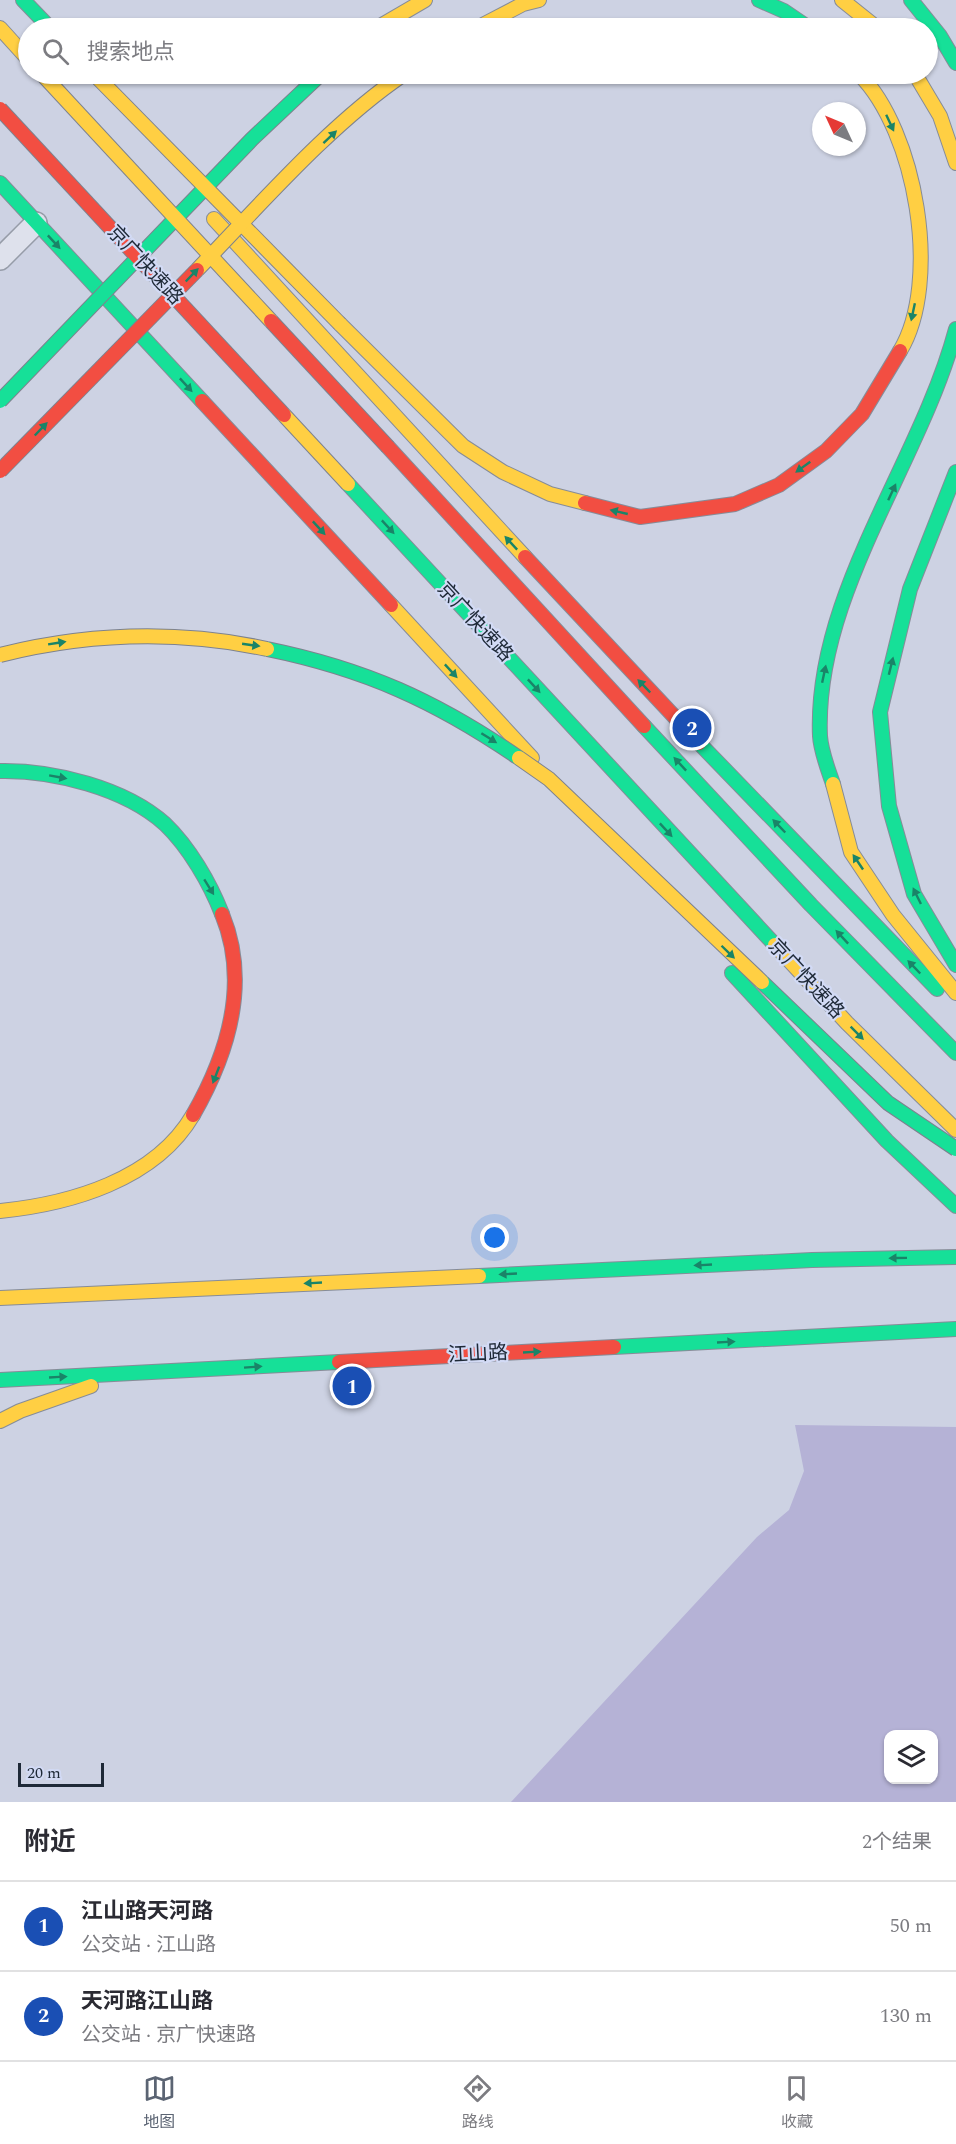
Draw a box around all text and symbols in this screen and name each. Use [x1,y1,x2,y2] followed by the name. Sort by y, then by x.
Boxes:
[18,18,938,84] search box
[39,35,72,68] icon: search
[87,36,175,69] text: 搜索地点
[812,102,866,156] north arrow
[886,114,895,131] one-way arrow
[322,131,337,144] one-way arrow
[100,218,190,312] street label: 京广快速路
[47,234,61,249] one-way arrow
[185,267,199,282] one-way arrow
[908,303,918,321] one-way arrow
[179,378,193,392] one-way arrow
[34,421,48,436] one-way arrow
[796,461,812,473] one-way arrow
[888,483,897,501] one-way arrow
[610,507,629,516] one-way arrow
[381,519,394,534] one-way arrow
[312,520,325,535] one-way arrow
[505,536,519,550] one-way arrow
[430,575,520,669] street label: 京广快速路
[48,639,67,648] one-way arrow
[242,641,261,650] one-way arrow
[887,657,897,675] one-way arrow
[444,663,457,678] one-way arrow
[820,665,830,683] one-way arrow
[527,678,540,693] one-way arrow
[637,679,651,693] one-way arrow
[672,706,712,750] pin: 2
[481,733,498,744] one-way arrow
[673,756,687,771] one-way arrow
[49,772,68,781] one-way arrow
[772,819,786,834] one-way arrow
[659,822,673,837] one-way arrow
[852,855,864,871] one-way arrow
[204,879,215,895] one-way arrow
[912,888,921,905] one-way arrow
[835,930,849,944] one-way arrow
[761,932,851,1026] street label: 京广快速路
[721,944,735,958] one-way arrow
[908,960,922,974] one-way arrow
[850,1026,865,1040] one-way arrow
[211,1066,221,1084] one-way arrow
[480,1223,509,1252] your location
[888,1254,907,1263] one-way arrow
[693,1261,712,1270] one-way arrow
[498,1270,517,1279] one-way arrow
[304,1278,323,1288] one-way arrow
[447,1337,509,1371] street label: 江山路
[717,1338,736,1347] one-way arrow
[522,1347,541,1356] one-way arrow
[244,1362,263,1371] one-way arrow
[332,1364,372,1408] pin: 1
[49,1373,68,1382] one-way arrow
[884,1730,938,1784] map controls
[884,1730,938,1784] button: layers
[18,1760,104,1788] scale bar
[27,1761,61,1785] text: 20 m
[24,1822,76,1862] text: 附近
[862,1827,932,1857] text: 2个结果
[81,1895,213,1928] text: 江山路天河路
[38,1911,49,1941] text: 1
[890,1911,932,1941] text: 50 m
[81,1930,216,1960] text: 公交站 · 江山路
[81,1985,213,2018] text: 天河路江山路
[38,2001,49,2031] text: 2
[880,2001,932,2031] text: 130 m
[81,2020,256,2050] text: 公交站 · 京广快速路
[143,2072,176,2134] tab: 地图
[461,2072,494,2134] tab: 路线
[780,2072,813,2134] tab: 收藏

